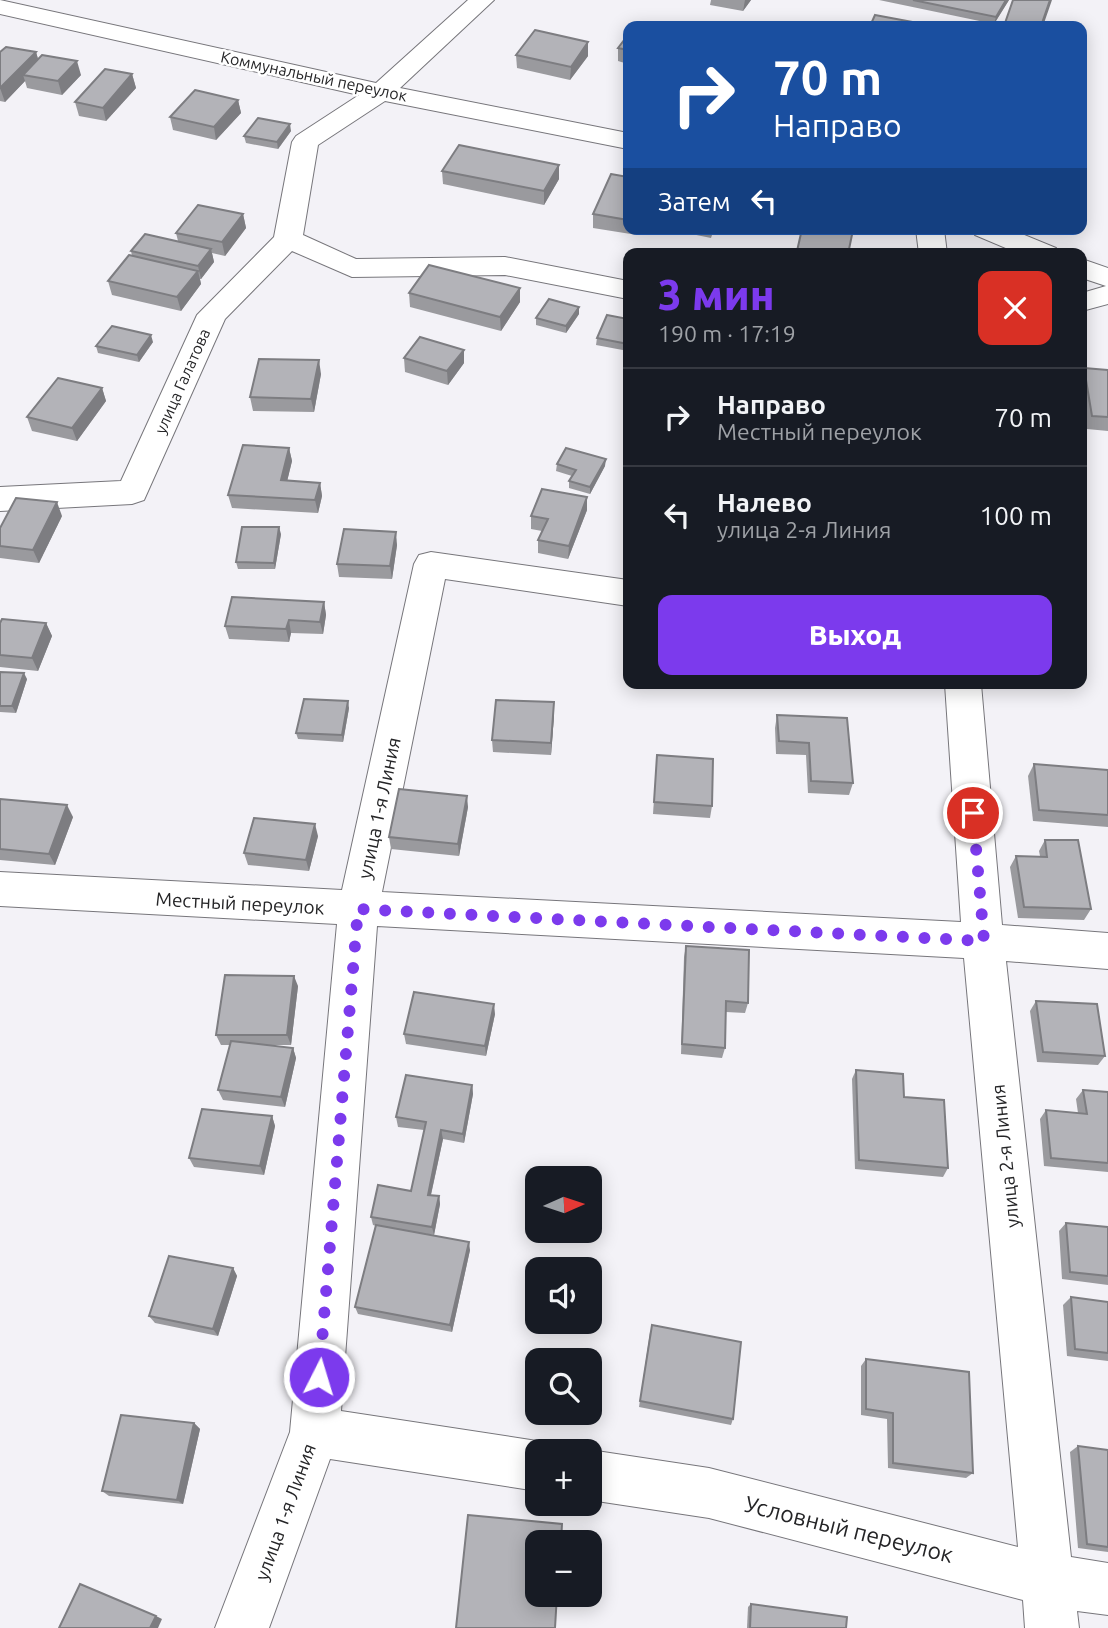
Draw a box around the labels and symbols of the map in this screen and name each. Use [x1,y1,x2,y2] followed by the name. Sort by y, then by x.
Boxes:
[219,47,409,105] street label: Коммунальный переулок
[151,326,213,436] street label: улица Галатова
[353,735,405,881] street label: улица 1-я Линия
[943,783,1003,843] pin
[155,888,325,918] street label: Местный переулок
[987,1083,1023,1229] street label: улица 2-я Линия
[525,1166,602,1242] north arrow
[282,1340,356,1414] position arrow
[250,1441,320,1583] street label: улица 1-я Линия
[742,1491,956,1567] street label: Условный переулок

